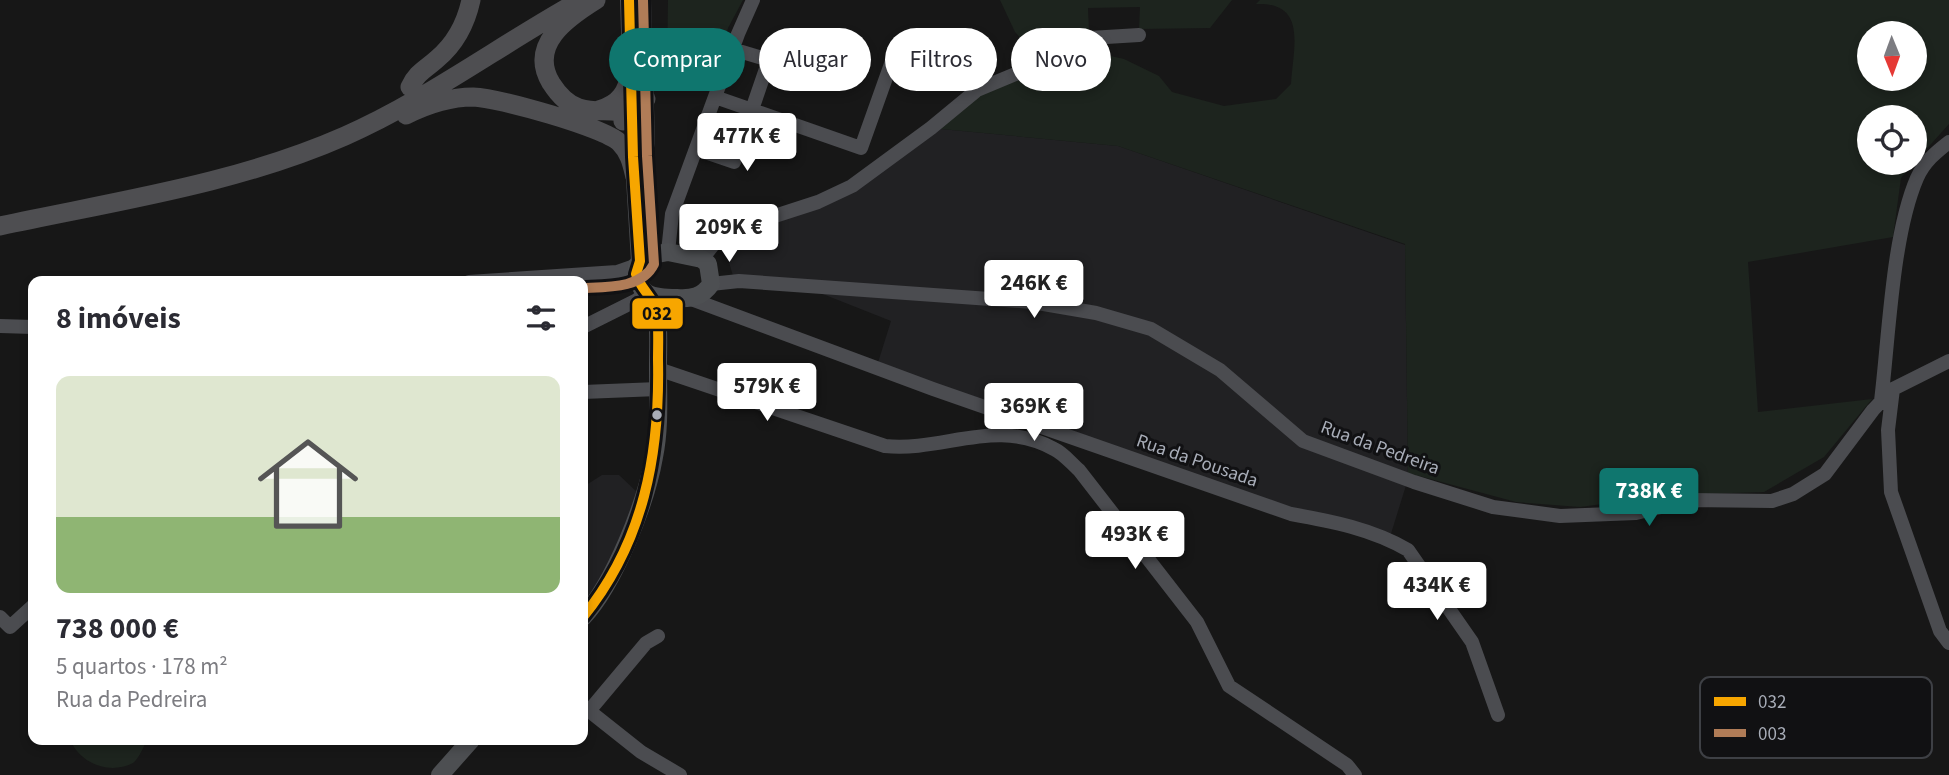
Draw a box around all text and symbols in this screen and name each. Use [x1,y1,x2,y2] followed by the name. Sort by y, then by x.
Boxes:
[1857,21,1927,91] north arrow
[1857,21,1927,175] map controls
[609,28,745,91] chip: Comprar
[759,28,871,91] chip: Alugar
[885,28,997,91] chip: Filtros
[1011,28,1111,91] chip: Novo
[1857,105,1927,175] button: locate
[690,114,804,173] pin: 477K €
[713,119,781,152] text: 477K €
[672,204,786,264] pin: 209K €
[695,210,763,243] text: 209K €
[977,260,1091,320] pin: 246K €
[1000,266,1068,299] text: 246K €
[56,297,181,340] text: 8 imóveis
[631,297,684,330] line badge: 032
[522,299,560,337] icon: filters
[642,301,672,328] text: 032
[710,364,824,423] pin: 579K €
[733,369,801,402] text: 579K €
[977,384,1091,443] pin: 369K €
[1000,389,1068,422] text: 369K €
[650,408,664,422] unlabelled marker
[1317,414,1443,482] street label: Rua da Pedreira
[245,421,371,547] icon: home
[1133,428,1261,494] street label: Rua da Pousada
[1592,468,1706,528] pin: 738K €
[1615,474,1683,507] text: 738K €
[1078,512,1192,571] pin: 493K €
[1101,517,1169,550] text: 493K €
[1380,562,1494,622] pin: 434K €
[1403,568,1471,601] text: 434K €
[56,607,179,650] text: 738 000 €
[56,650,228,683] text: 5 quartos · 178 m²
[1700,677,1932,758] legend
[56,683,207,716] text: Rua da Pedreira
[1758,689,1786,716] text: 032
[1758,721,1786,748] text: 003

